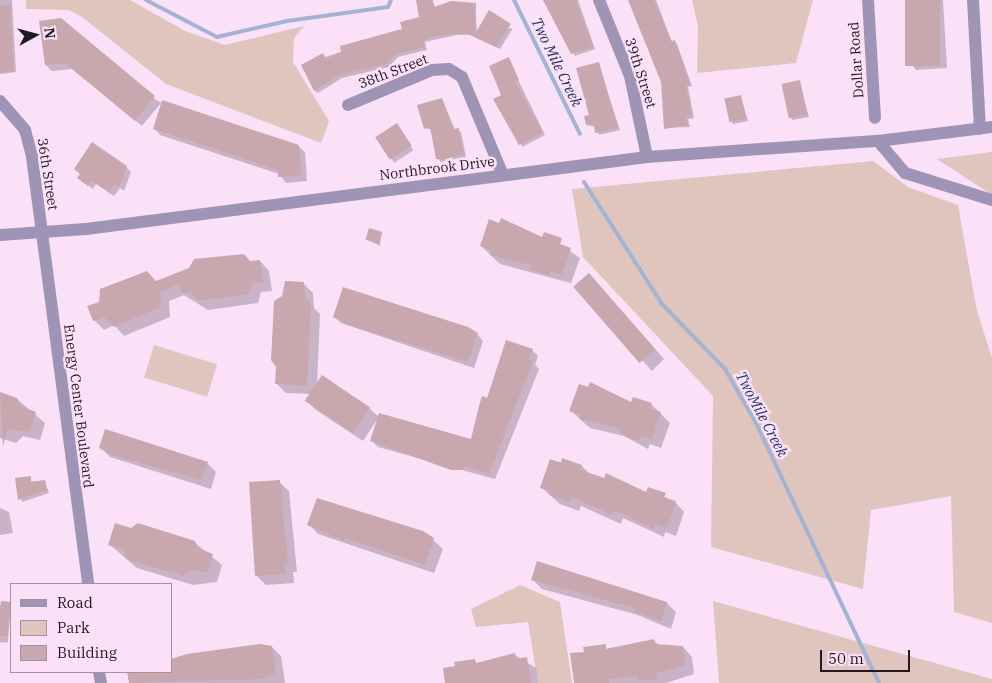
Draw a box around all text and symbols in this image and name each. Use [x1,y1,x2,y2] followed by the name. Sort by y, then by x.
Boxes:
[10,10,60,60] north arrow
[528,14,586,110] water label: Two Mile Creek
[845,21,867,99] street label: Dollar Road
[40,27,59,40] text: N
[622,36,660,110] street label: 39th Street
[356,50,430,92] street label: 38th Street
[34,137,62,211] street label: 36th Street
[378,153,496,183] street label: Northbrook Drive
[61,323,97,489] street label: Energy Center Boulevard
[732,368,792,460] water label: TwoMile Creek
[10,583,172,673] legend
[57,593,93,612] text: Road
[57,618,90,637] text: Park
[822,640,912,672] scale bar
[57,643,117,662] text: Building
[828,649,864,668] text: 50 m

